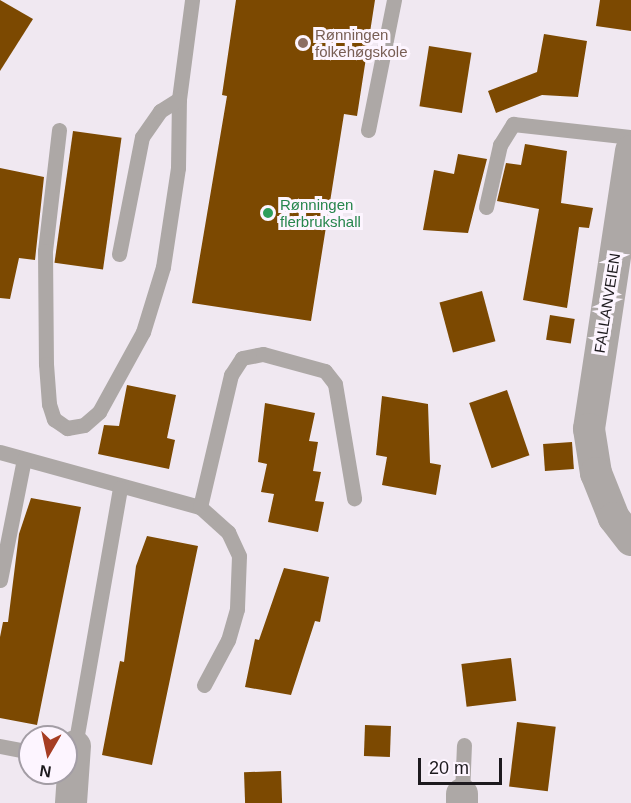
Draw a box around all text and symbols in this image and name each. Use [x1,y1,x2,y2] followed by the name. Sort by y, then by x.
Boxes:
[315,25,408,60] place label: Rønningen folkehøgskole
[296,36,310,50] marker: Rønningen folkehøgskole
[280,195,361,230] place label: Rønningen flerbrukshall
[261,206,275,220] marker: Rønningen flerbrukshall
[590,252,624,354] street label: FALLANVEIEN
[18,725,78,785] north arrow
[421,746,505,784] scale bar
[429,758,469,778] text: 20 m
[38,762,52,781] text: N

